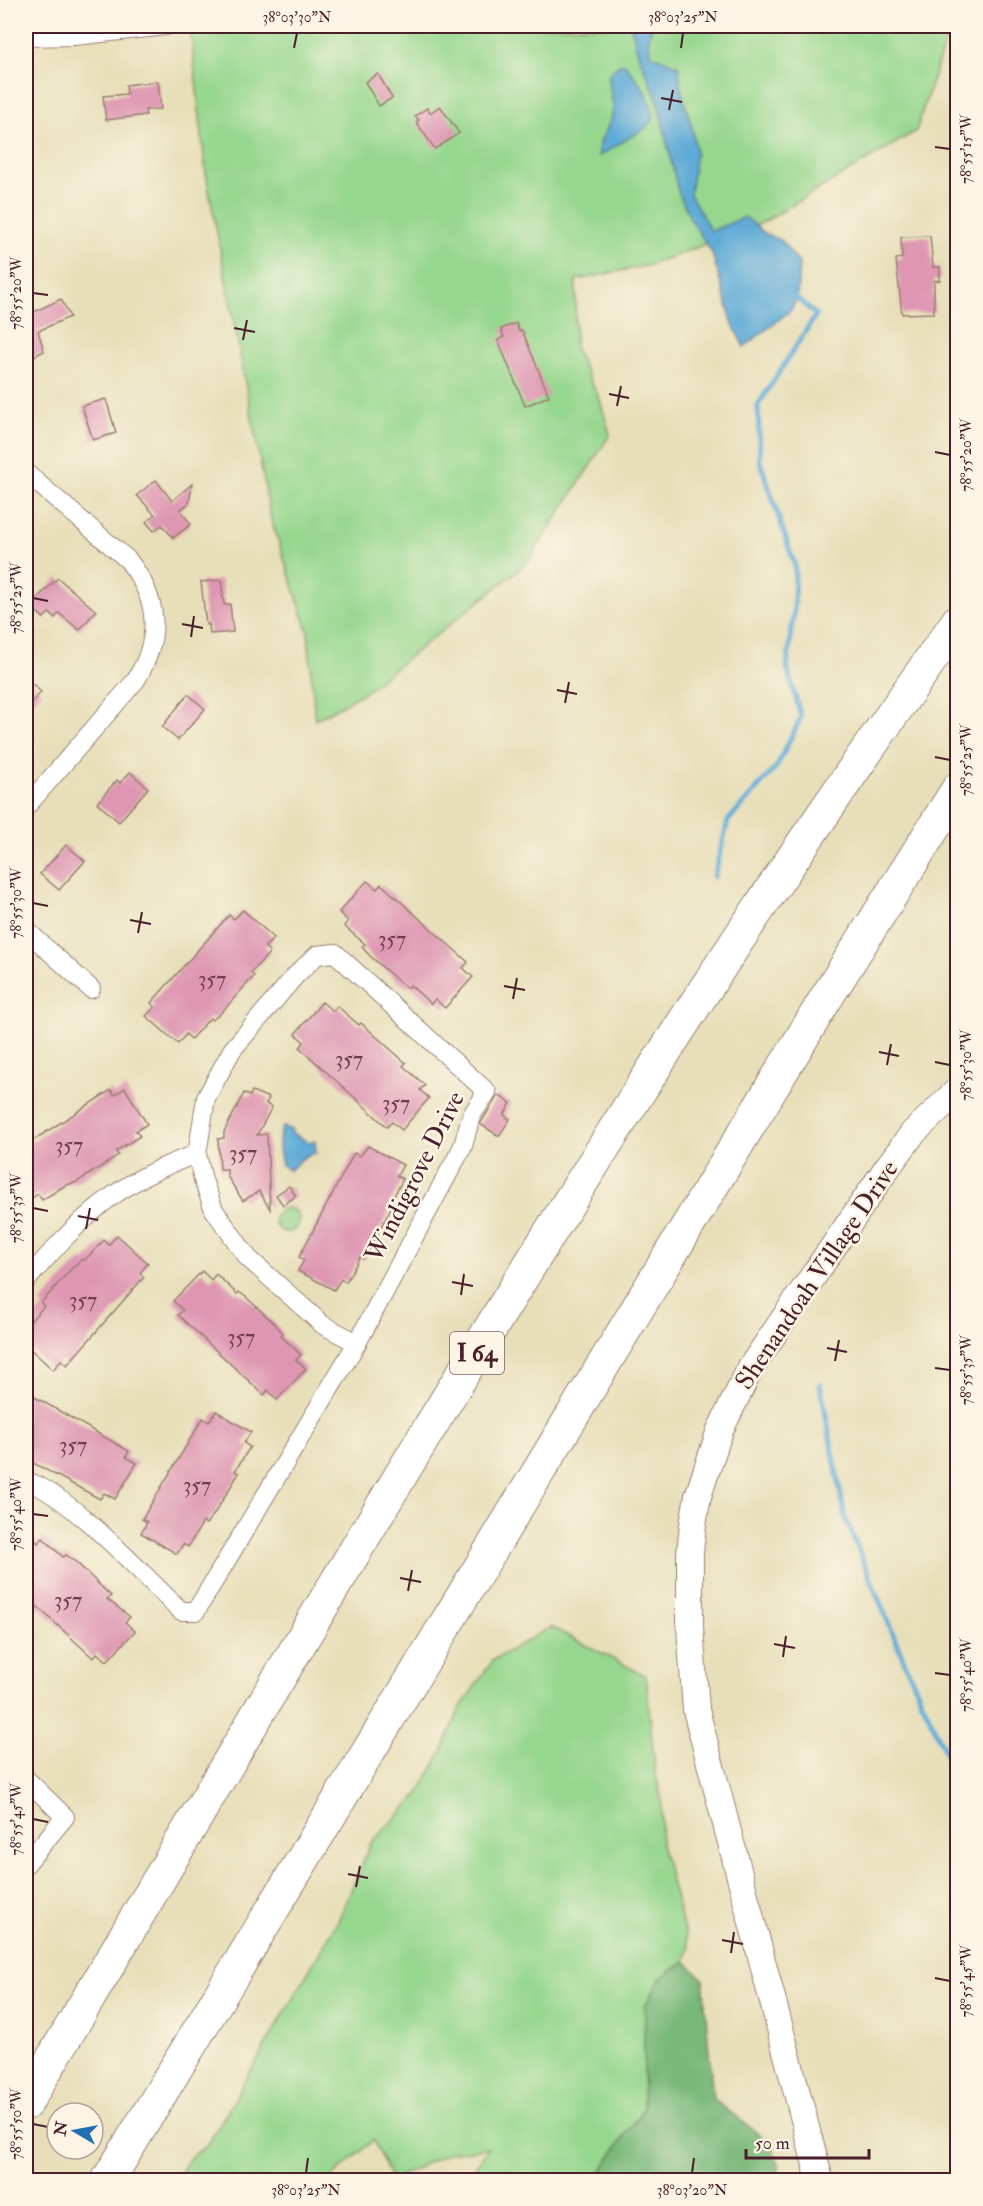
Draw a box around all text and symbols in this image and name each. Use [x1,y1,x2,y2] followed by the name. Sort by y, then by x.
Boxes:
[263,8,332,27] text: 38°03'30"N
[648,8,718,27] text: 38°03'25"N
[957,113,976,184] text: 78°55'15"W
[7,256,26,330] text: 78°55'20"W
[957,418,976,492] text: 78°55'20"W
[7,561,26,634] text: 78°55'25"W
[957,723,976,796] text: 78°55'25"W
[7,867,26,939] text: 78°55'30"W
[378,925,406,953] house number: 357
[198,965,226,993] house number: 357
[957,1029,976,1101] text: 78°55'30"W
[335,1045,363,1073] house number: 357
[358,1086,472,1269] street label: Windigrove Drive
[382,1089,410,1117] house number: 357
[55,1131,83,1159] house number: 357
[229,1139,257,1167] house number: 357
[728,1154,906,1396] street label: Shenandoah Village Drive
[7,1172,26,1243] text: 78°55'35"W
[69,1286,97,1314] house number: 357
[227,1323,255,1351] house number: 357
[450,1332,504,1374] road number: I 64
[957,1334,976,1405] text: 78°55'35"W
[59,1431,87,1459] house number: 357
[183,1471,211,1499] house number: 357
[7,1476,26,1551] text: 78°55'40"W
[54,1586,82,1614] house number: 357
[957,1637,976,1712] text: 78°55'40"W
[7,1782,26,1855] text: 78°55'45"W
[957,1944,976,2017] text: 78°55'45"W
[7,2087,26,2160] text: 78°55'50"W
[45,2101,105,2161] north arrow
[50,2119,72,2138] text: N
[746,2122,869,2160] scale bar
[755,2132,790,2155] text: 50 m
[271,2181,341,2200] text: 38°03'25"N
[657,2181,728,2200] text: 38°03'20"N

